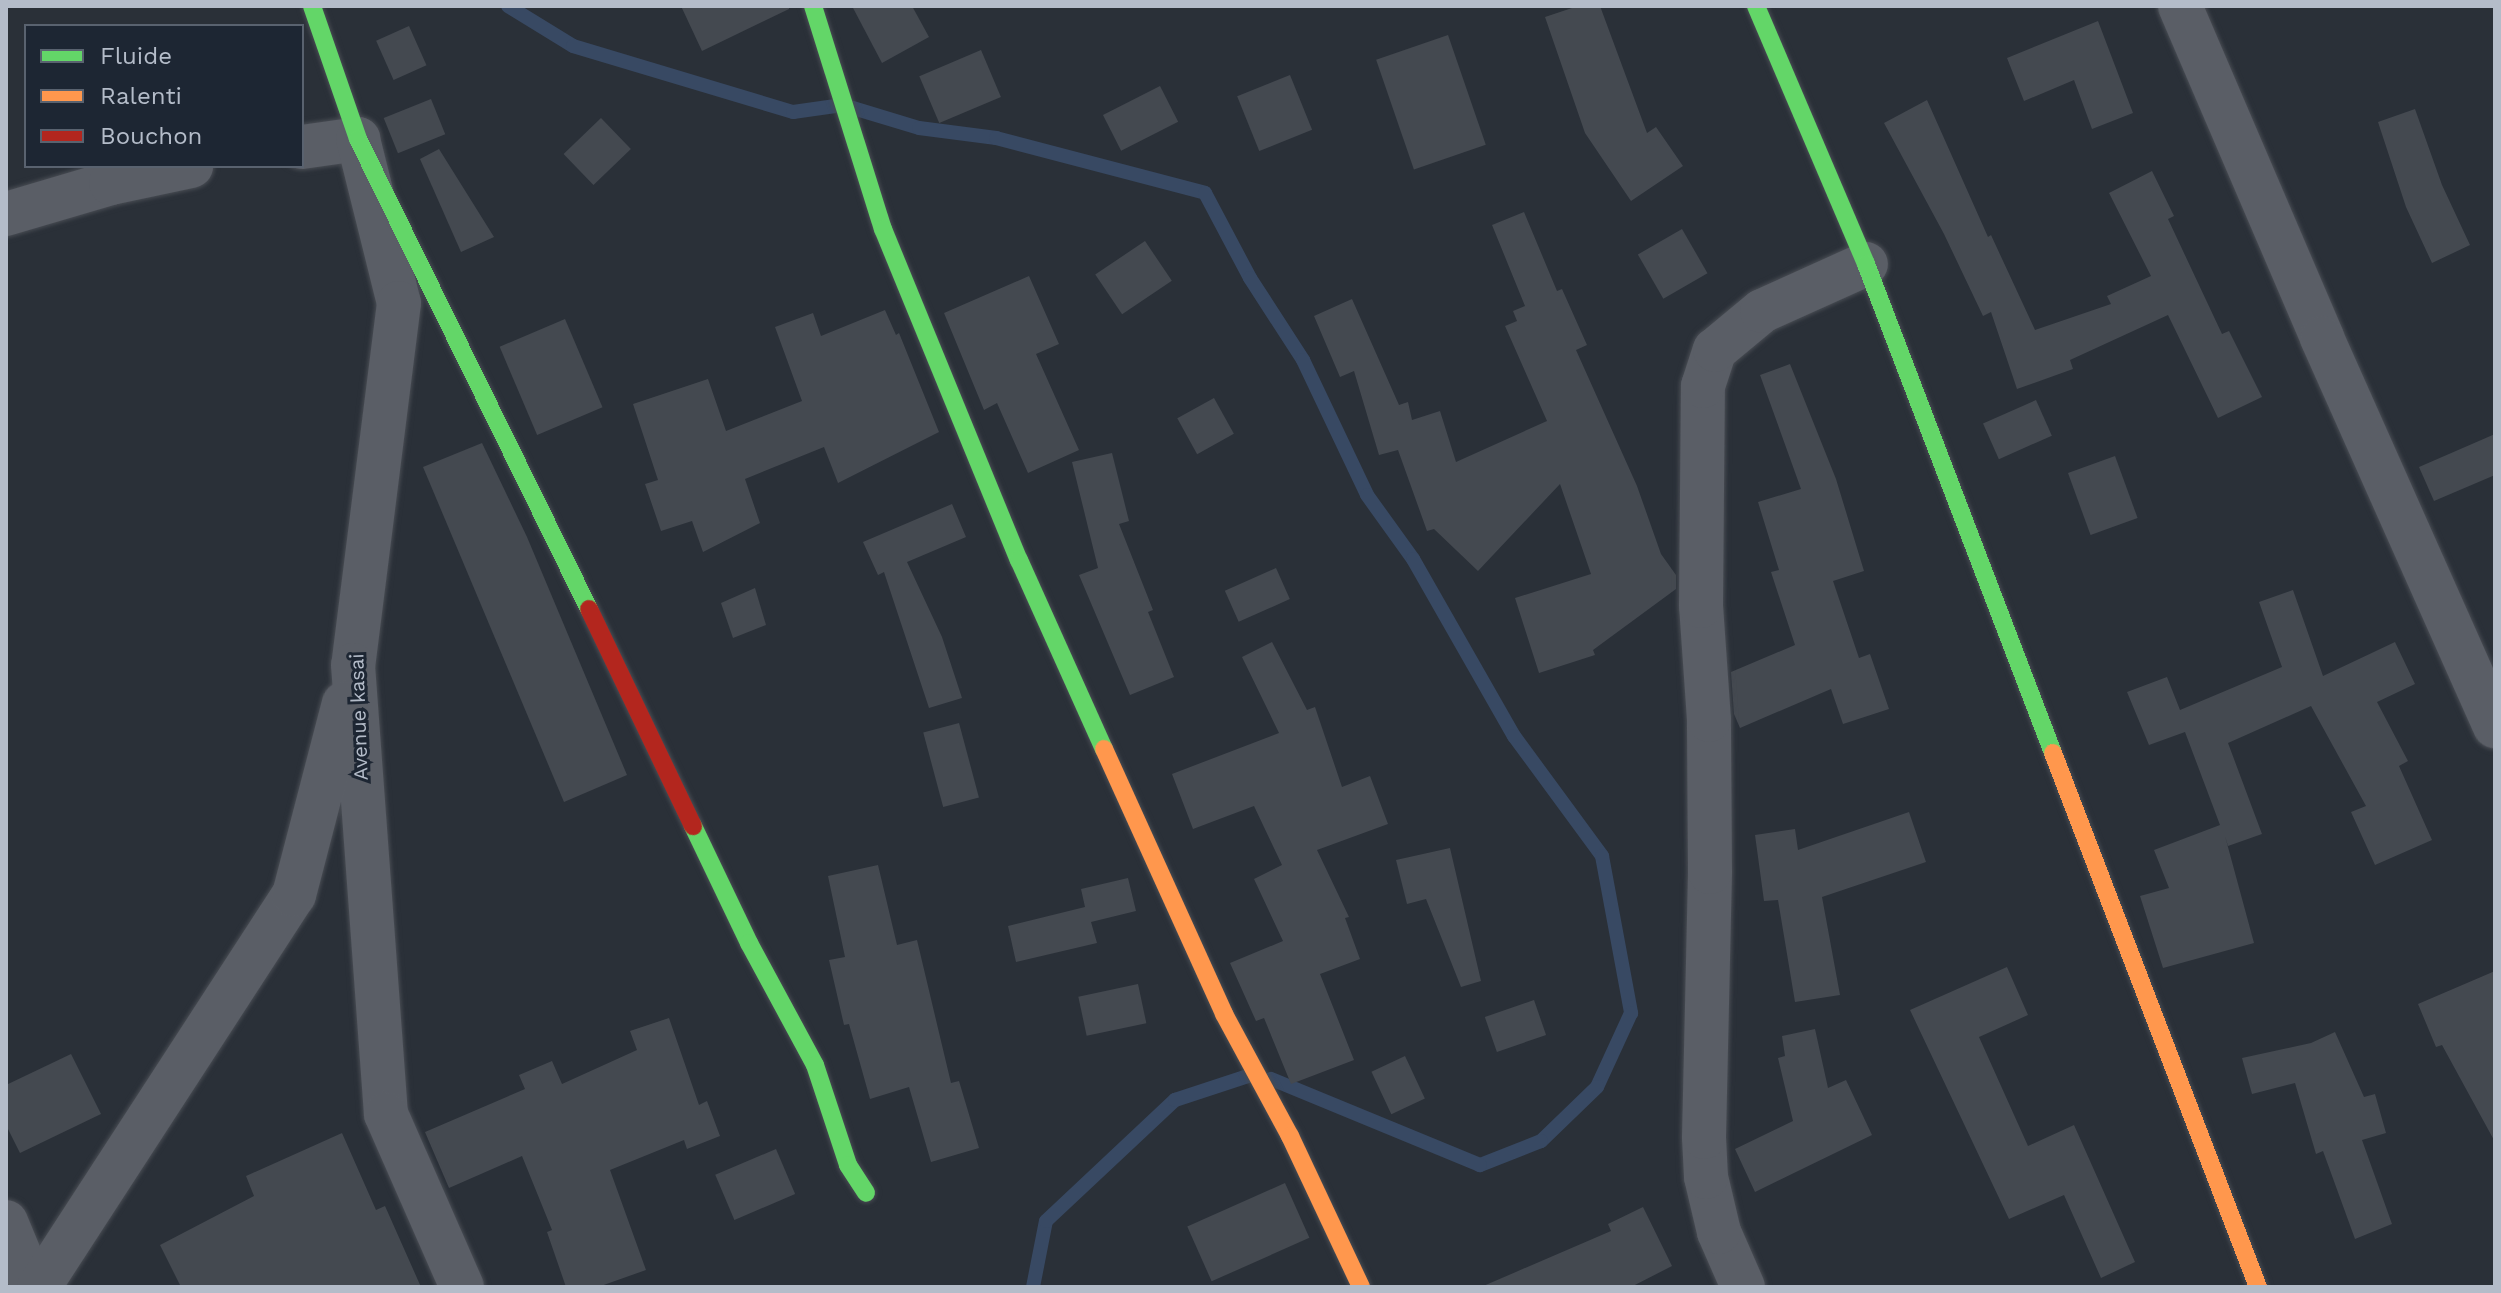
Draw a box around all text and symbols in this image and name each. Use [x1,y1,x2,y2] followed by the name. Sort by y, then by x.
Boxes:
[24,24,304,168] legend
[100,42,172,70] text: Fluide
[100,82,182,110] text: Ralenti
[100,122,202,150] text: Bouchon
[345,653,373,781] street label: Avenue kasai

